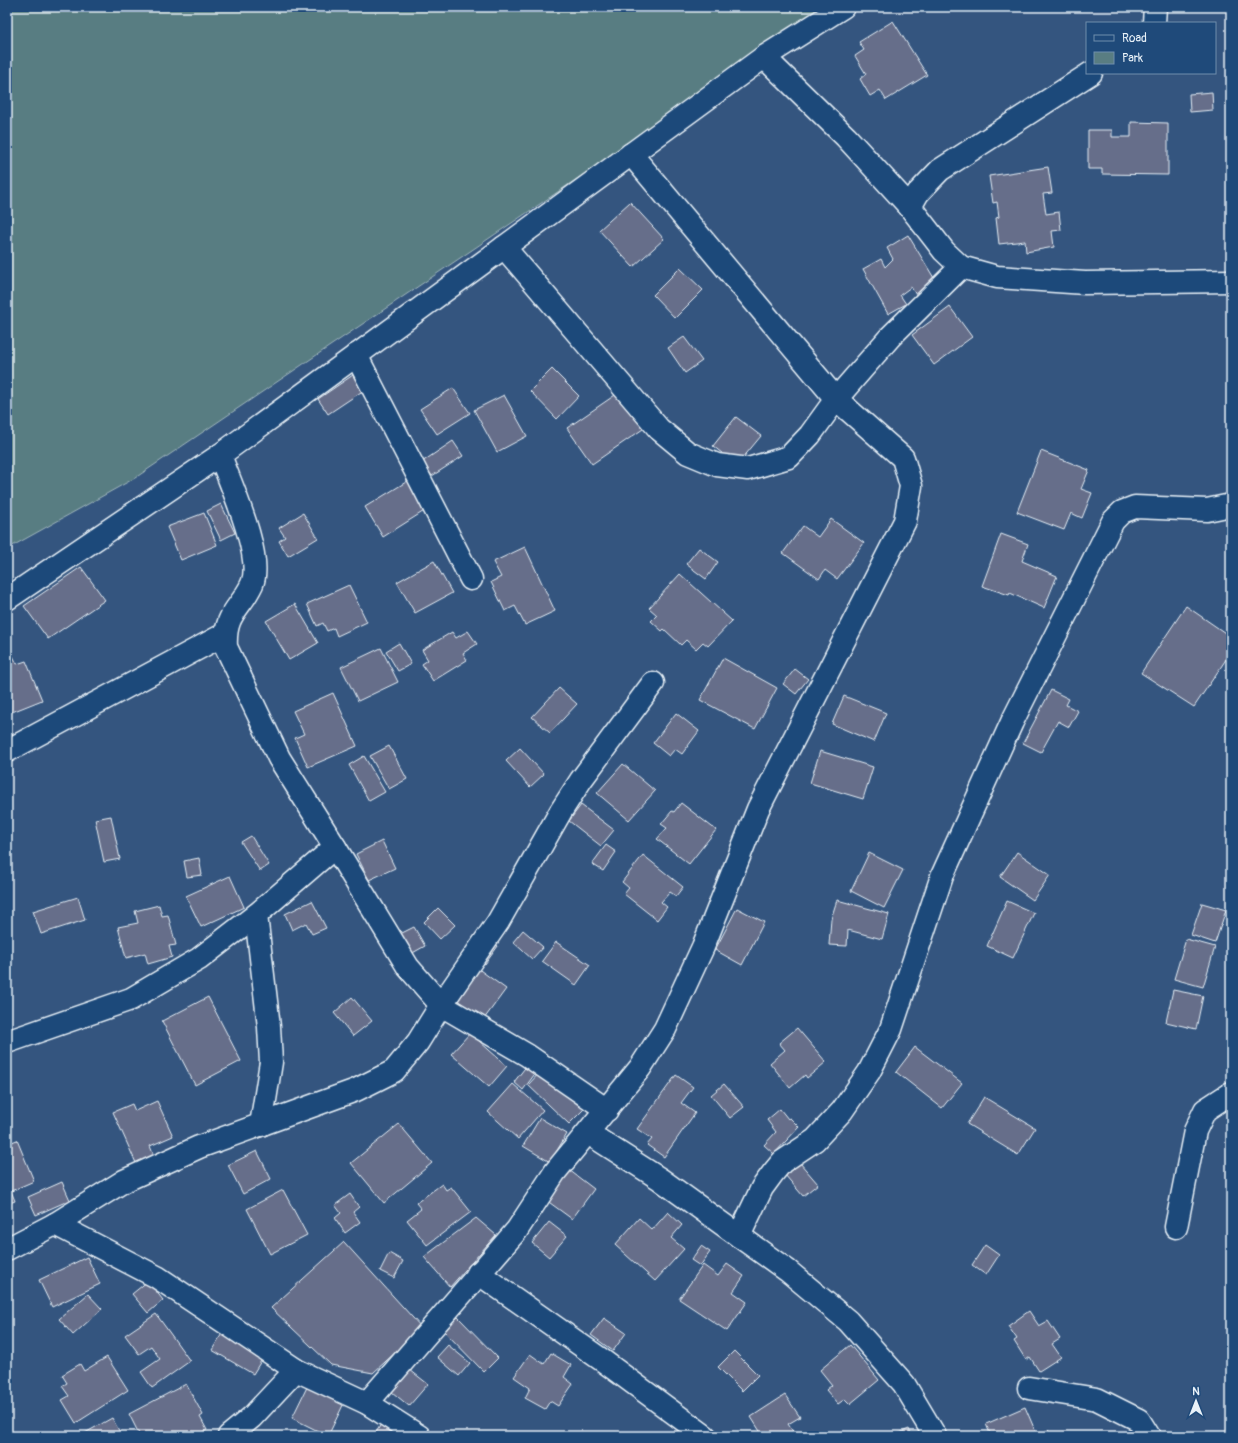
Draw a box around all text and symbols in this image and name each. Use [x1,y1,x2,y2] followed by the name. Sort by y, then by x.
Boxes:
[1086,22,1216,74] legend
[1122,31,1147,46] text: Road
[1122,51,1143,66] text: Park
[1176,1381,1216,1421] north arrow
[1192,1385,1200,1398] text: N

